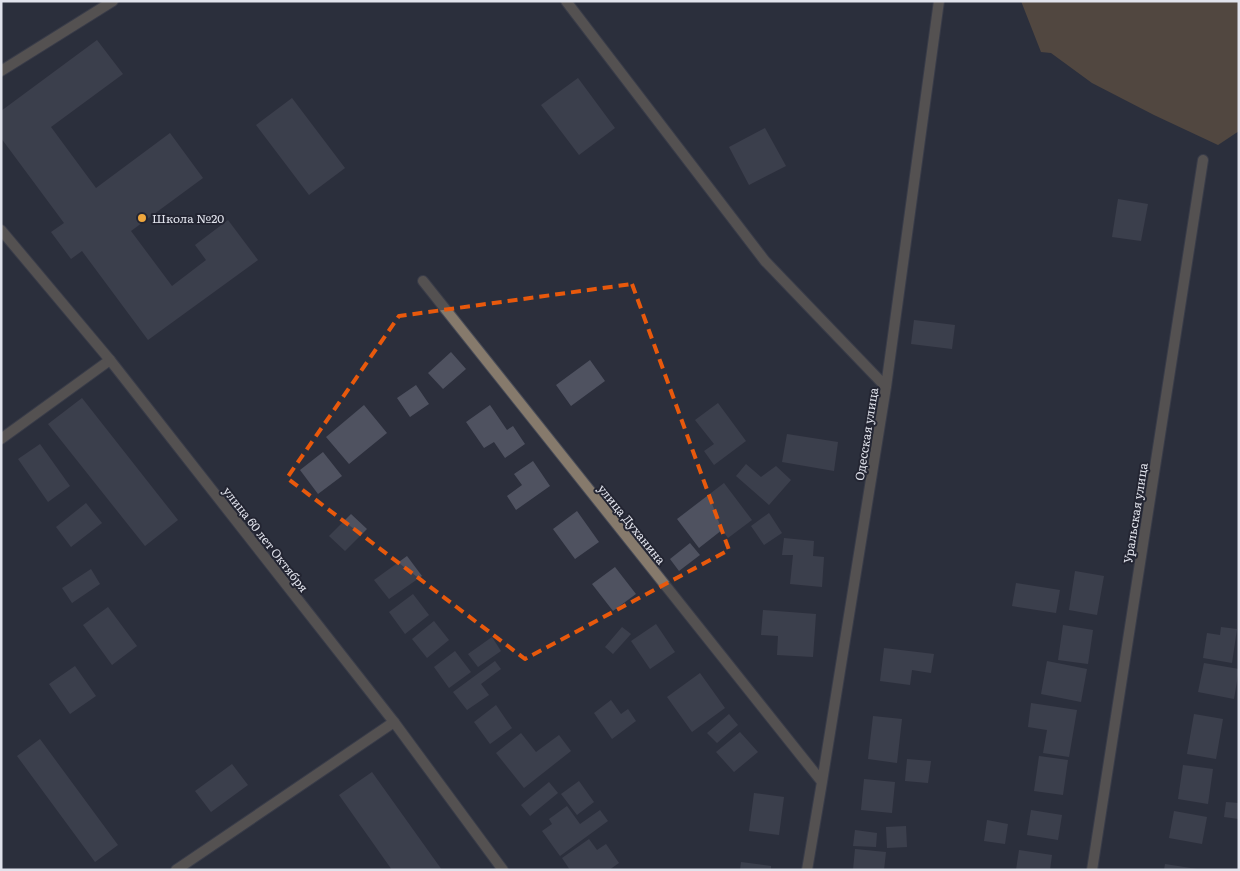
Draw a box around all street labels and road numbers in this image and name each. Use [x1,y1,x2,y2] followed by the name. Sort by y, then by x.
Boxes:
[850,386,882,482] street label: Одесская улица
[1118,461,1152,565] street label: Уральская улица
[594,480,670,569] street label: улица Духанина
[219,482,313,596] street label: улица 60 лет Октября

